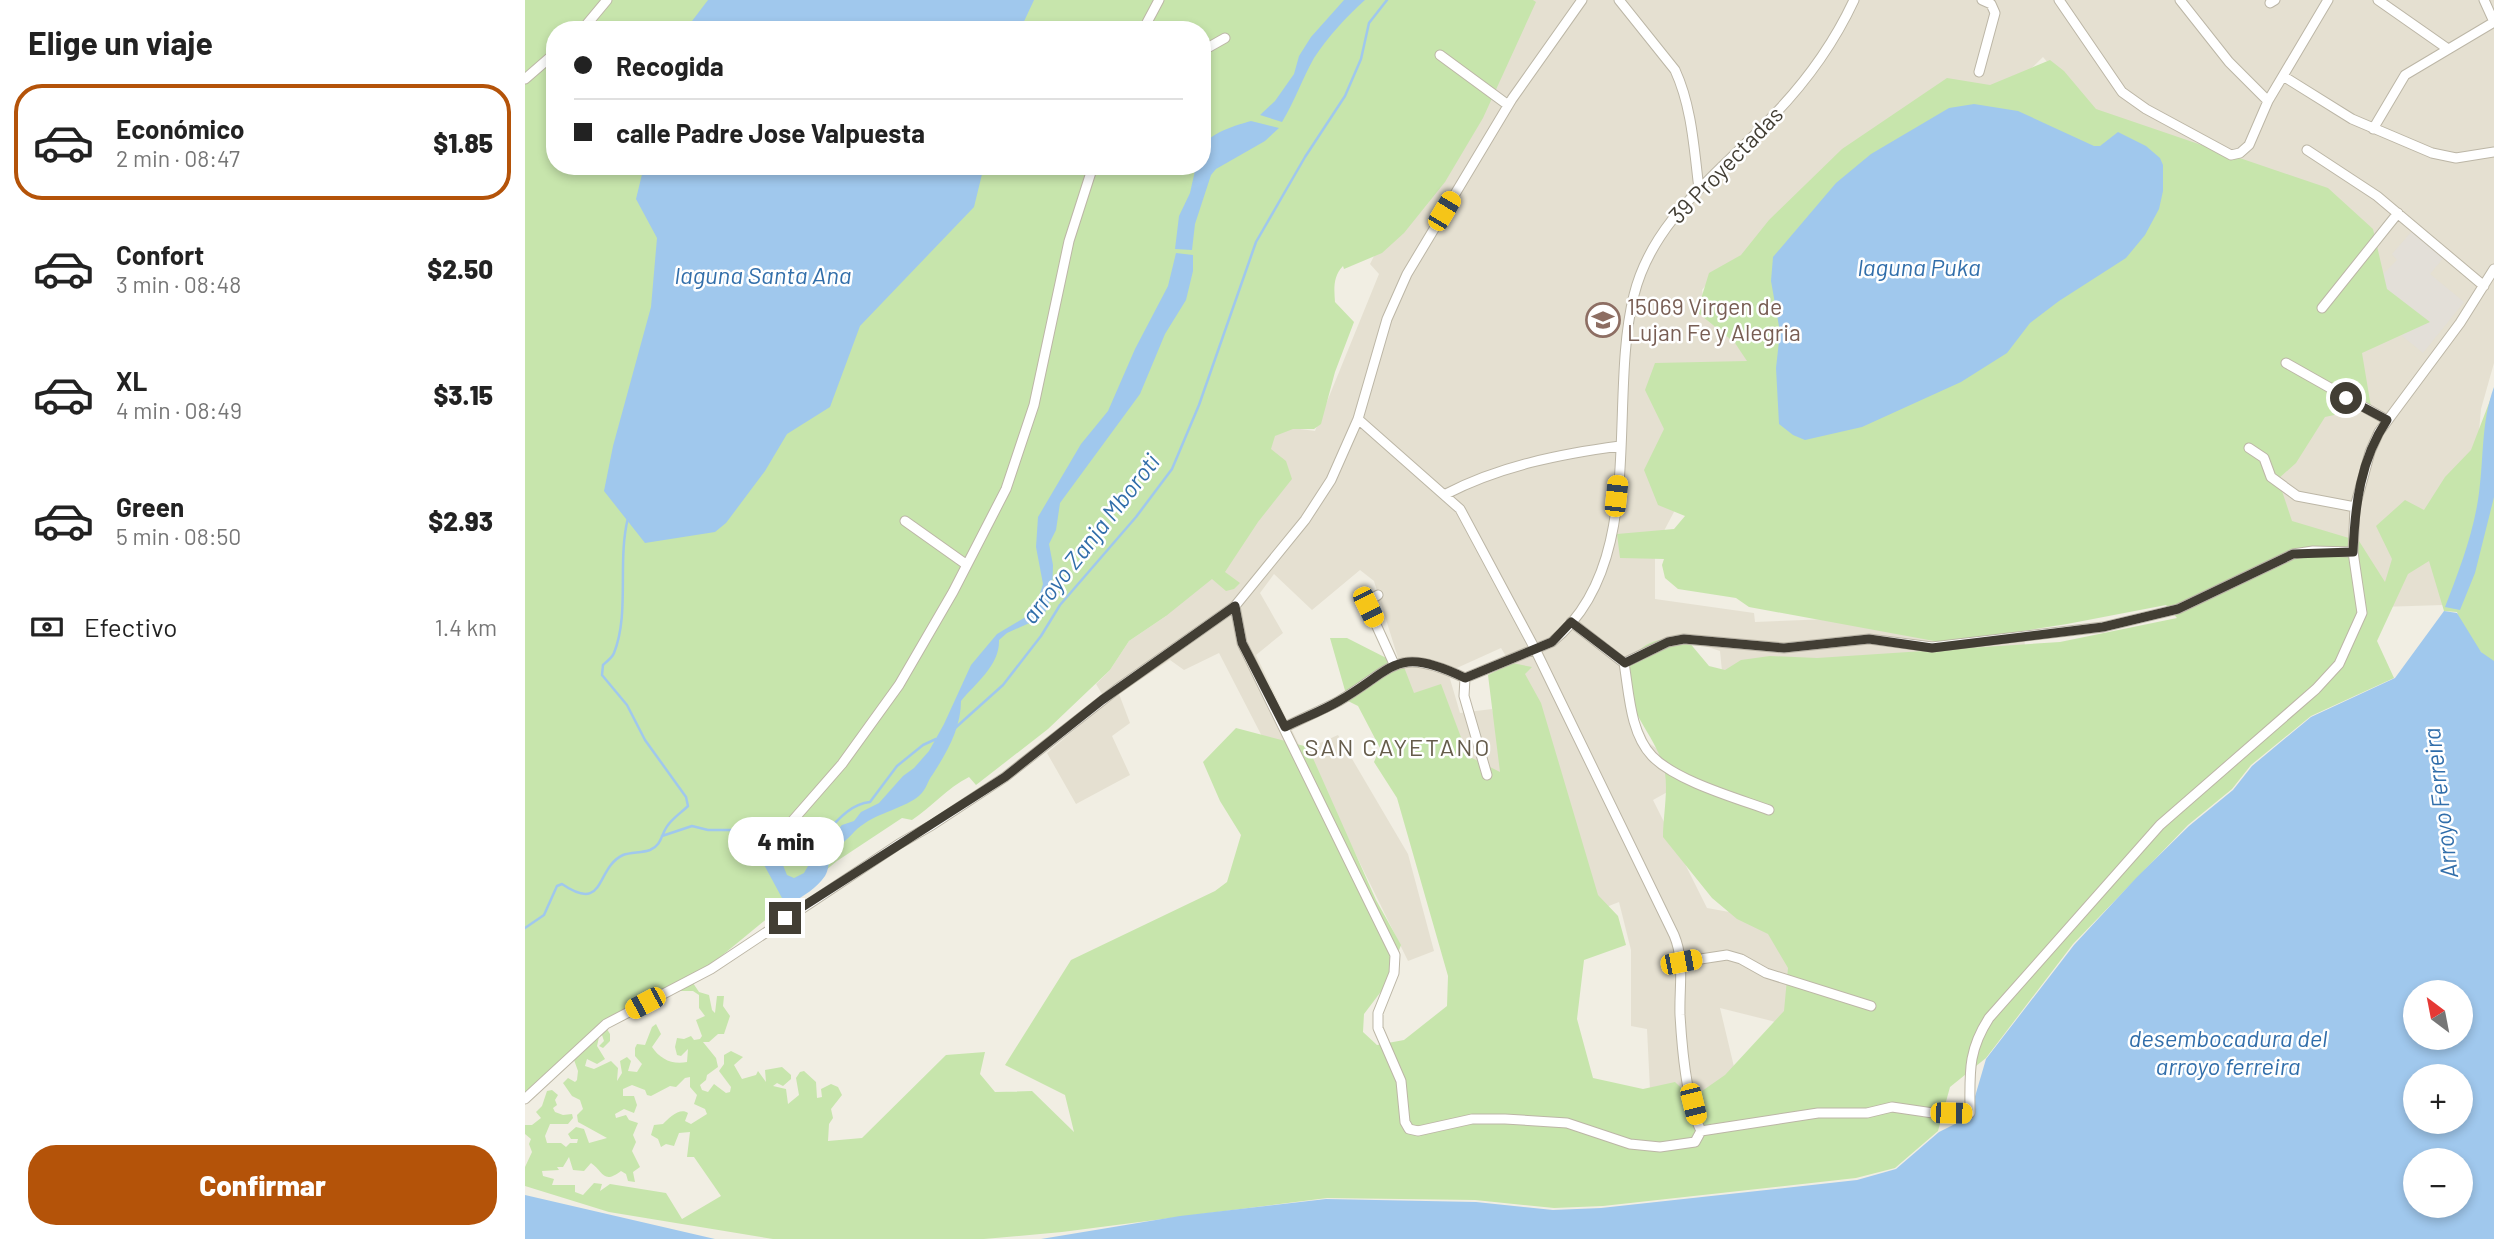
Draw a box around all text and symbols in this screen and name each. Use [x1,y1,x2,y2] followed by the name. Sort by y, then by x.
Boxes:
[28,23,213,61] text: Elige un viaje
[616,50,724,81] text: Recogida
[1662,100,1788,229] street label: 39 Proyectadas
[32,111,95,174] icon: car
[116,113,245,144] text: Económico
[616,117,925,148] text: calle Padre Jose Valpuesta
[433,127,493,158] text: $1.85
[116,144,240,172] text: 2 min · 08:47
[1425,188,1464,234] car
[32,237,95,300] icon: car
[116,239,204,270] text: Confort
[1857,252,1981,281] water label: laguna Puka
[427,253,493,284] text: $2.50
[675,260,851,289] water label: laguna Santa Ana
[116,270,241,298] text: 3 min · 08:48
[1627,292,1801,346] place label: 15069 Virgen de Lujan Fe y Alegria
[1584,301,1622,339] school or university icon: 15069 Virgen de Lujan Fe y Alegria
[32,363,95,426] icon: car
[116,365,147,396] text: XL
[433,379,493,410] text: $3.15
[2330,382,2362,414] route start
[116,396,242,424] text: 4 min · 08:49
[1014,447,1165,629] water label: arroyo Zanja Mboroti
[1604,474,1629,518] car
[32,489,95,552] icon: car
[116,491,184,522] text: Green
[428,505,493,536] text: $2.93
[116,522,241,550] text: 5 min · 08:50
[1350,584,1387,630] car
[28,608,66,646] icon: cash
[84,611,177,642] text: Efectivo
[435,613,497,641] text: 1.4 km
[2416,726,2463,880] water label: Arroyo Ferreira
[1305,732,1491,761] district label: SAN CAYETANO
[727,816,843,866] callout: 4 min
[758,827,814,855] text: 4 min
[769,902,801,934] route end
[1659,948,1704,976] car
[2403,980,2473,1050] north arrow
[2403,980,2473,1218] map controls
[622,984,669,1022] car
[2129,1023,2328,1080] water label: desembocadura del arroyo ferreira
[2403,1064,2473,1134] button: +
[1678,1081,1709,1127] car
[1930,1102,1973,1124] car
[28,1145,497,1225] button: Confirmar
[2403,1148,2473,1218] button: −

